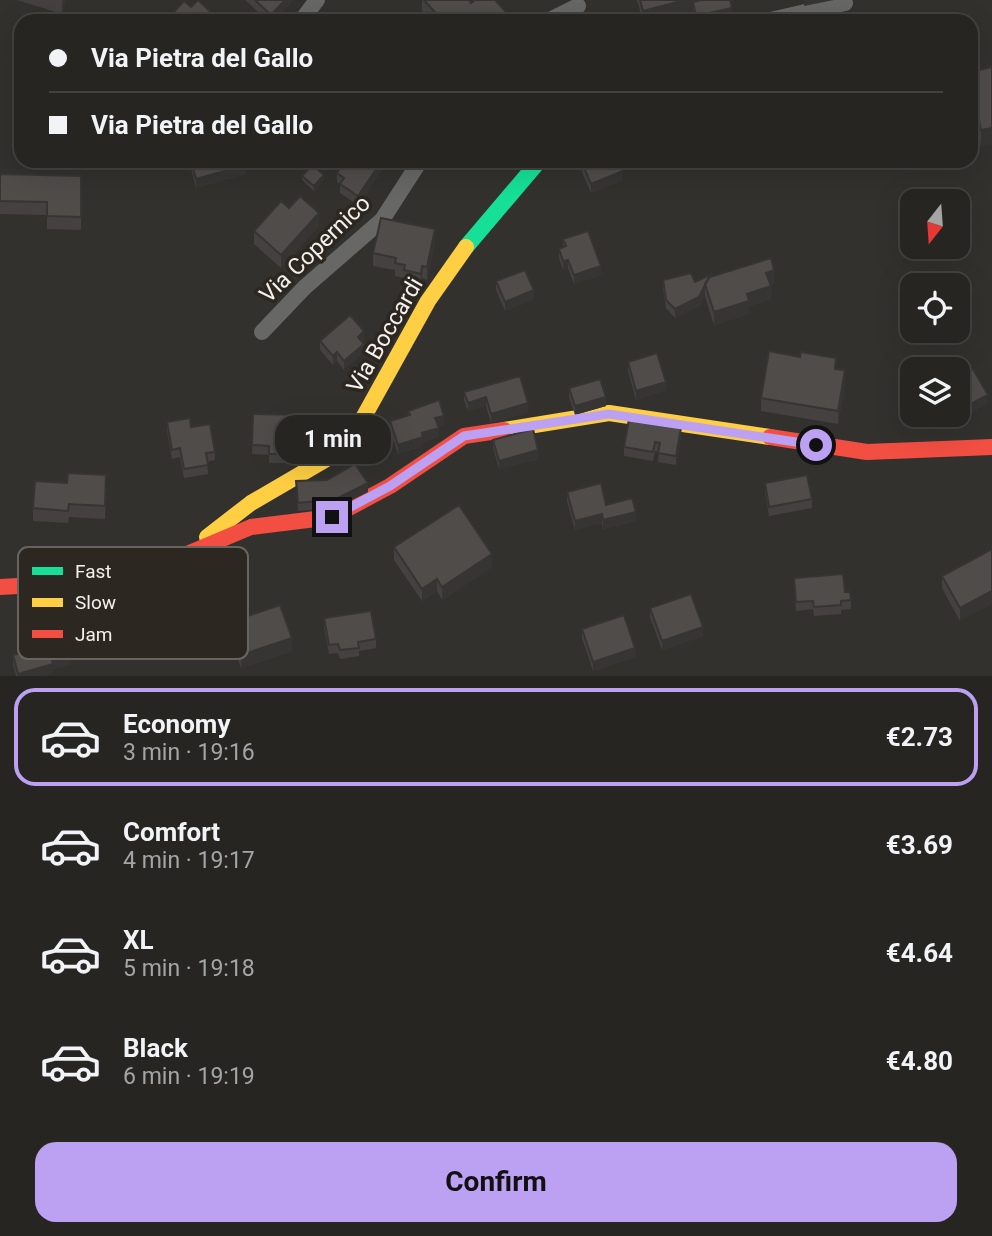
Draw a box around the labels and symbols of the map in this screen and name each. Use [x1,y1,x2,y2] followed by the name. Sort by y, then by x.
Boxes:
[900,189,970,259] north arrow
[254,190,376,308] street label: Via Copernico
[341,273,429,397] street label: Via Boccardi
[274,416,390,464] callout: 1 min
[800,429,832,461] route start
[316,501,348,533] route end
[18,547,248,659] legend
[75,560,112,583] text: Fast
[75,591,116,614] text: Slow
[75,623,112,646] text: Jam

